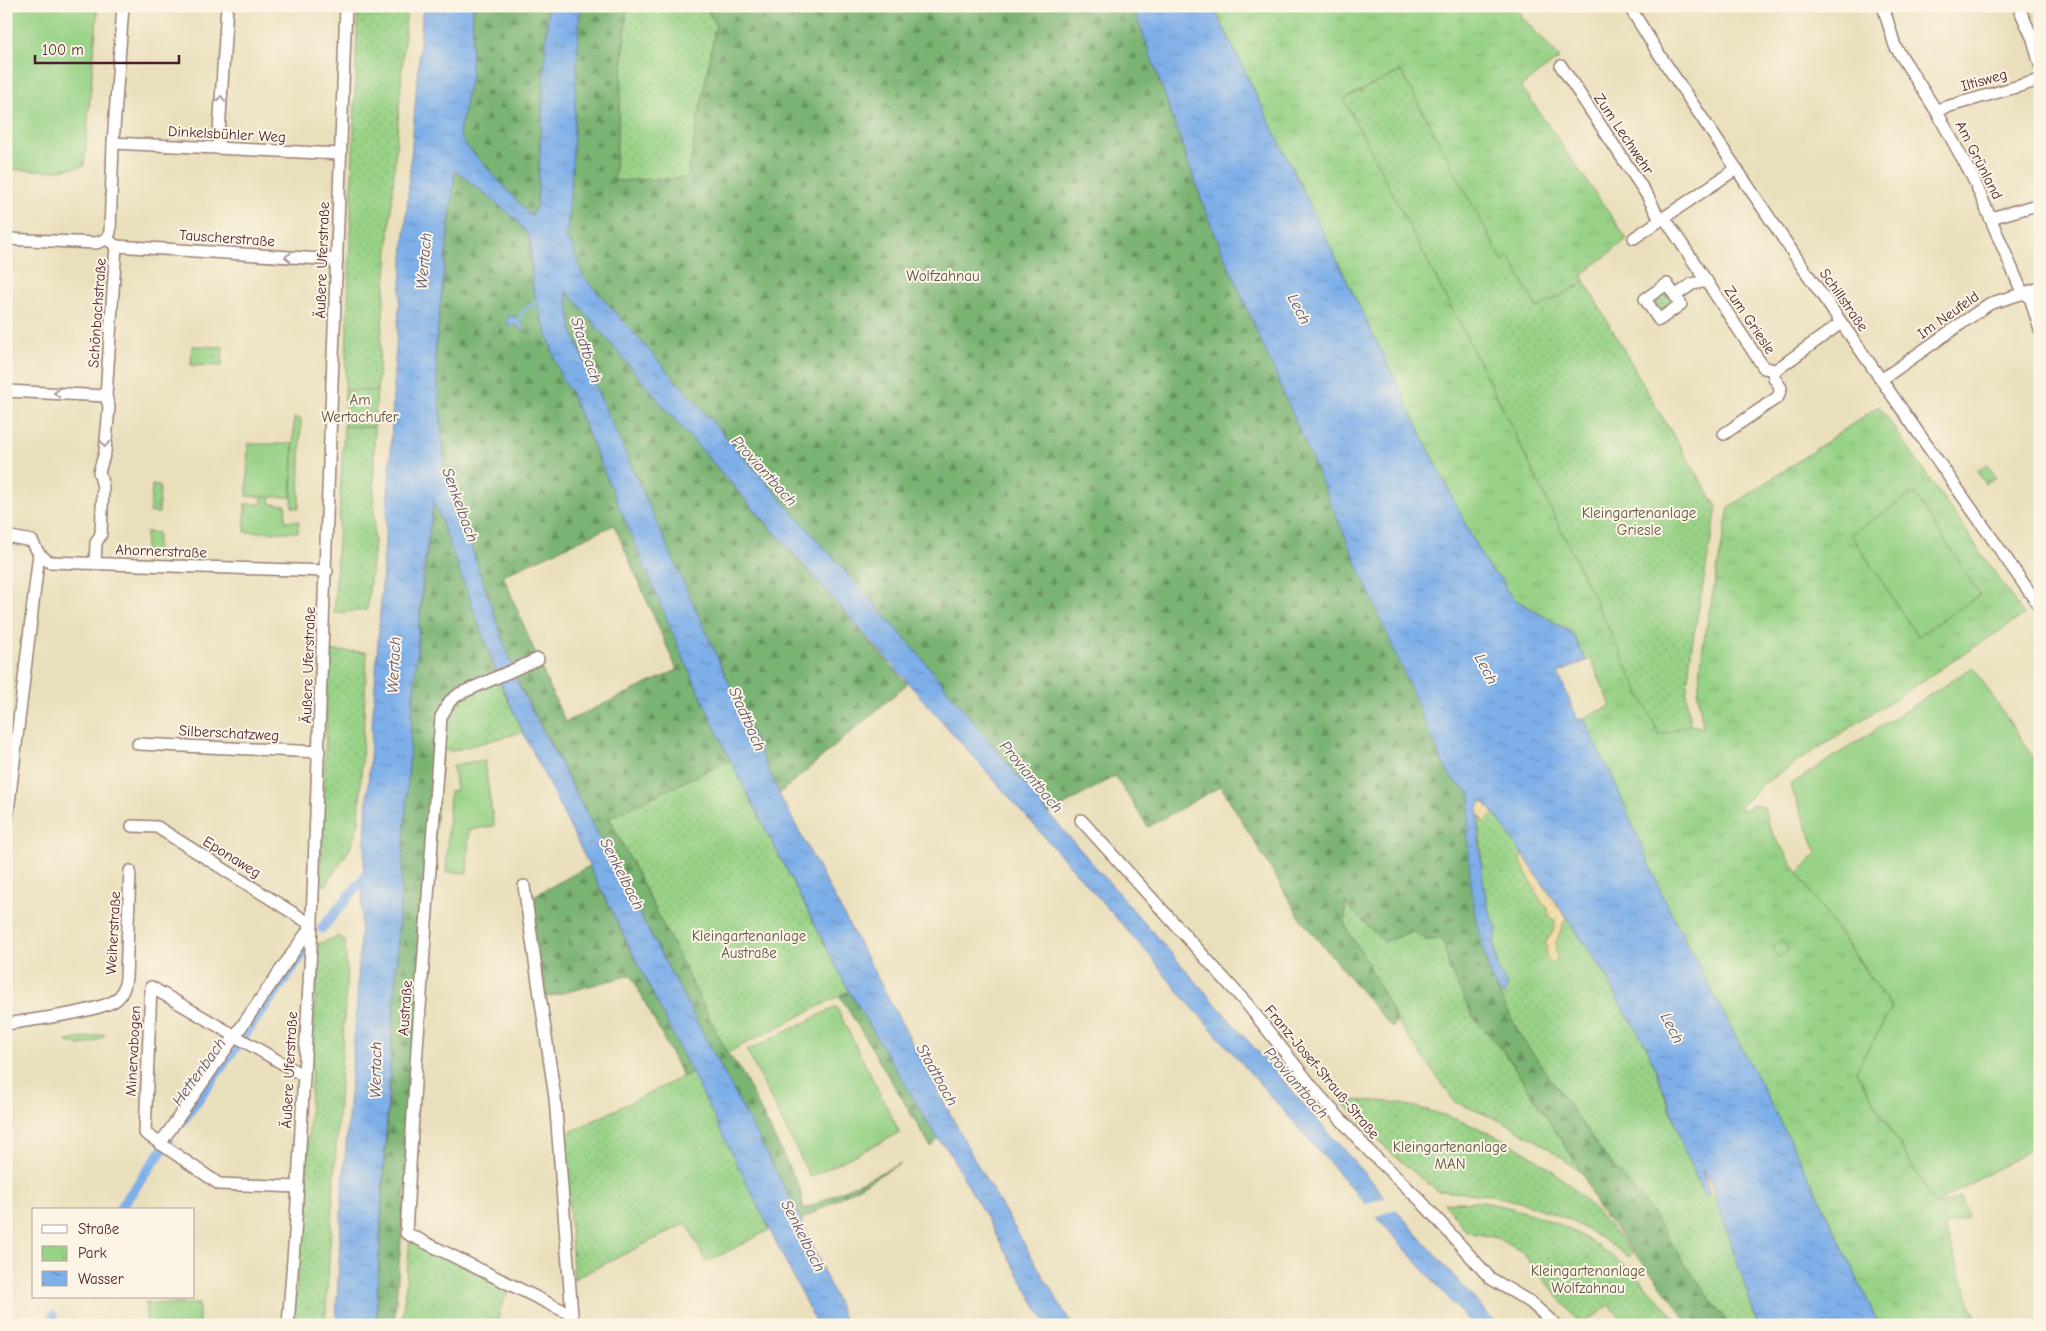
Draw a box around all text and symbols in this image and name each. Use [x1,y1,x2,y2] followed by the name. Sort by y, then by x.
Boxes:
[35,32,179,64] scale bar
[42,41,84,59] text: 100 m
[1959,65,2009,95] street label: Iltisweg
[1590,90,1658,178] street label: Zum Lechwehr
[216,95,227,103] one-way arrow
[1951,118,2007,202] street label: Am Grünland
[168,122,286,146] street label: Dinkelsbühler Weg
[311,201,333,319] street label: Äußere Uferstraße
[178,226,276,250] street label: Tauscherstraße
[413,232,435,290] water label: Wertach
[284,251,292,262] one-way arrow
[84,257,110,369] street label: Schönbachstraße
[1816,265,1873,335] street label: Schillstraße
[906,267,980,285] park label: Wolfzahnau
[1721,282,1780,358] street label: Zum Griesle
[1914,287,1982,343] street label: Im Neufeld
[1284,291,1314,327] water label: Lech
[567,315,605,385] water label: Stadtbach
[53,388,61,399] one-way arrow
[321,391,399,426] park label: Am Wertachufer
[728,432,800,510] water label: Proviantbach
[100,441,111,449] one-way arrow
[438,465,482,545] water label: Senkelbach
[1582,504,1697,539] park label: Kleingartenanlage Griesle
[115,540,208,562] street label: Ahornerstraße
[297,606,319,724] street label: Äußere Uferstraße
[384,636,404,694] water label: Wertach
[1471,651,1501,687] water label: Lech
[725,684,769,754] water label: Stadtbach
[178,721,280,745] street label: Silberschatzweg
[996,737,1066,817] water label: Proviantbach
[200,832,264,882] street label: Eponaweg
[596,835,648,913] water label: Senkelbach
[102,890,124,975] street label: Weiherstraße
[692,927,807,962] park label: Kleingartenanlage Austraße
[394,979,416,1036] street label: Austraße
[1261,1001,1384,1143] street label: Franz-Josef-Strauß-Straße
[122,1005,144,1097] street label: Minervabogen
[1657,1010,1687,1046] water label: Lech
[277,1011,301,1129] street label: Äußere Uferstraße
[168,1035,230,1109] water label: Hettenbach
[367,1041,385,1099] water label: Wertach
[913,1041,961,1109] water label: Stadtbach
[1260,1044,1332,1122] water label: Proviantbach
[1393,1138,1508,1173] park label: Kleingartenanlage MAN
[777,1197,829,1275] water label: Senkelbach
[32,1208,195,1298] legend
[78,1220,120,1238] text: Straße
[78,1244,107,1262] text: Park
[1531,1262,1646,1297] park label: Kleingartenanlage Wolfzahnau
[78,1270,124,1288] text: Wasser

